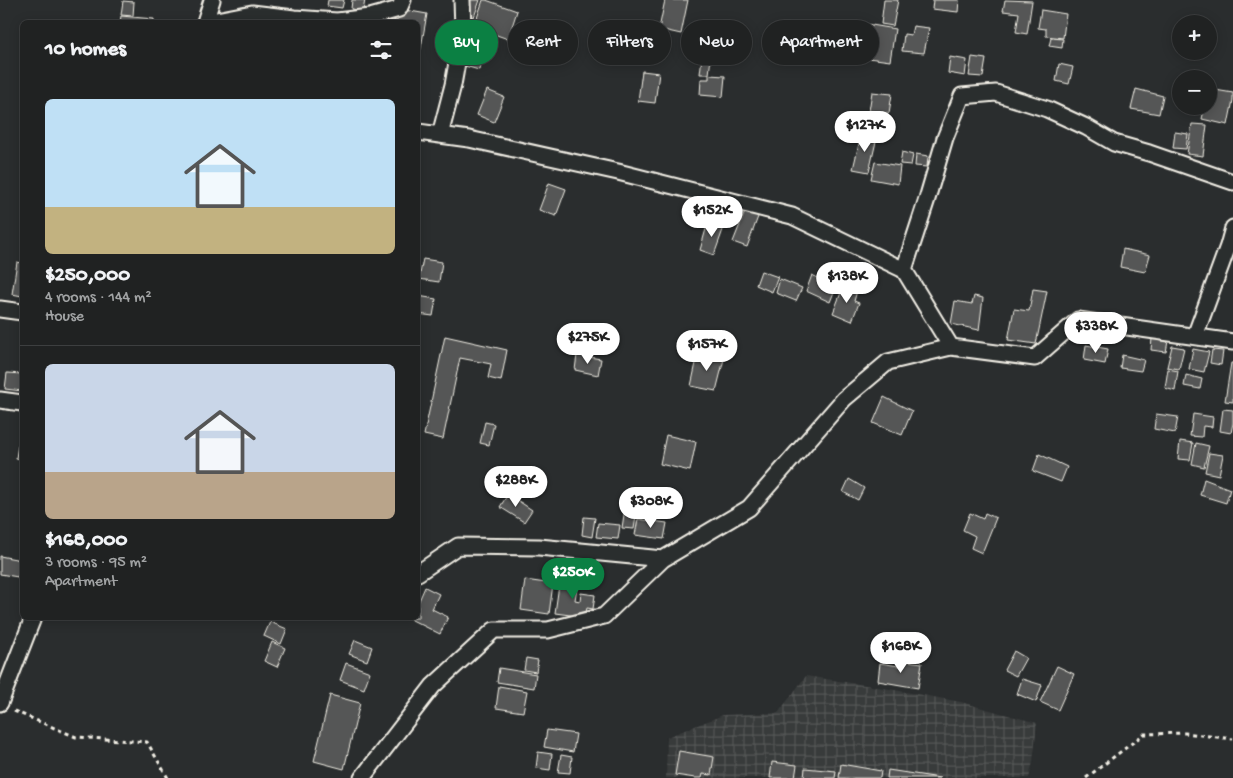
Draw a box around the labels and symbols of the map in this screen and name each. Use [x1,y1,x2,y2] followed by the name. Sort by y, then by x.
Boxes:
[830,110,900,153] pin: $127K
[677,196,747,238] pin: $152K
[812,262,882,304] pin: $138K
[1061,312,1131,354] pin: $338K
[553,322,623,365] pin: $275K
[672,330,742,372] pin: $157K
[481,466,551,508] pin: $288K
[616,486,686,529] pin: $308K
[538,558,608,600] pin: $250K
[866,632,936,674] pin: $168K

